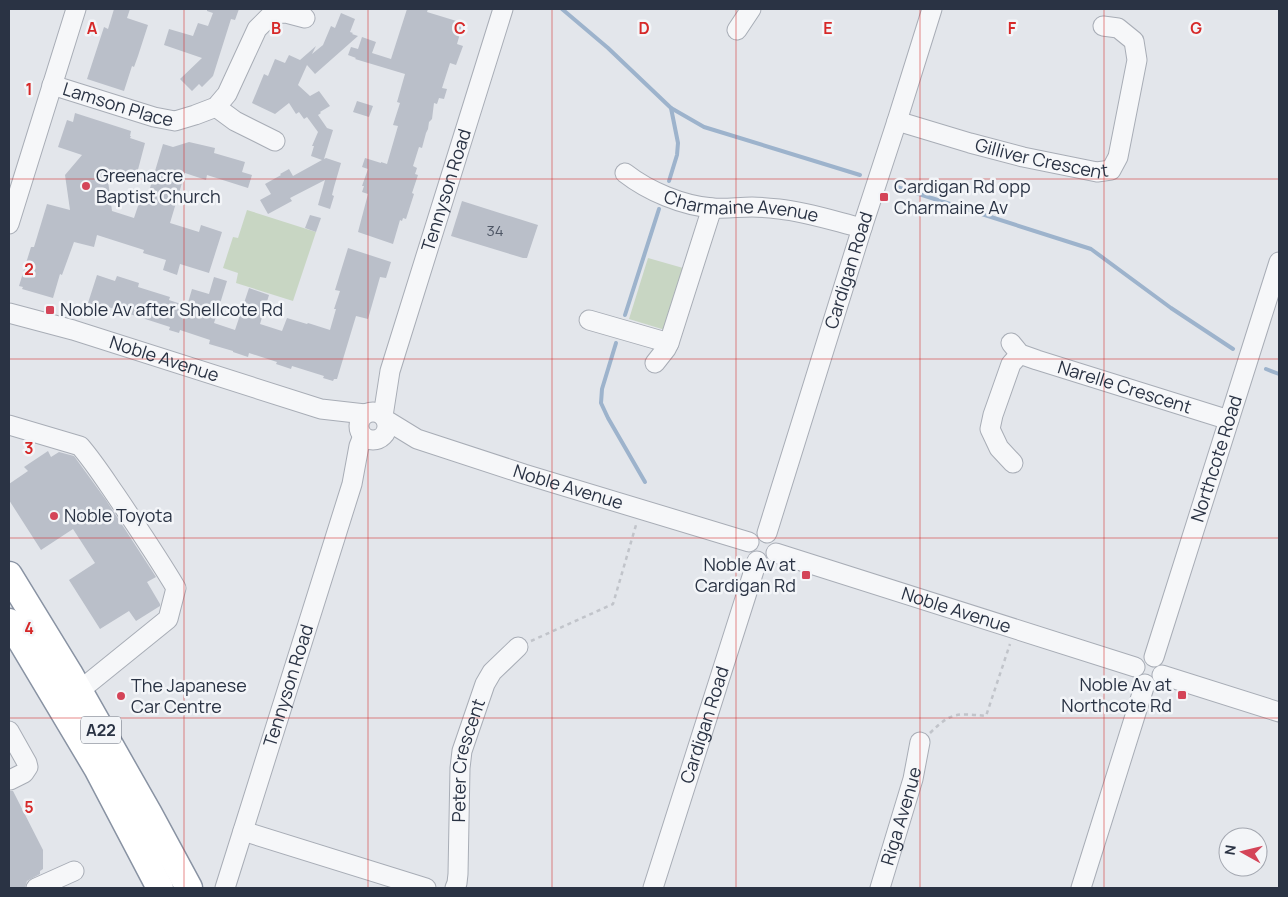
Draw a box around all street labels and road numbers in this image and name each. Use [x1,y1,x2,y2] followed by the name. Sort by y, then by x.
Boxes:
[60,76,175,131] street label: Lamson Place
[415,126,476,254] street label: Tennyson Road
[973,132,1110,184] street label: Gilliver Crescent
[661,184,821,227] street label: Charmaine Avenue
[818,208,878,332] street label: Cardigan Road
[107,329,222,387] street label: Noble Avenue
[1055,354,1195,419] street label: Narelle Crescent
[1185,392,1247,525] street label: Northcote Road
[510,458,626,514] street label: Noble Avenue
[899,581,1014,638] street label: Noble Avenue
[257,621,318,750] street label: Tennyson Road
[674,663,734,786] street label: Cardigan Road
[446,695,490,823] street label: Peter Crescent
[81,716,121,744] road number: A22
[875,765,926,868] street label: Riga Avenue

